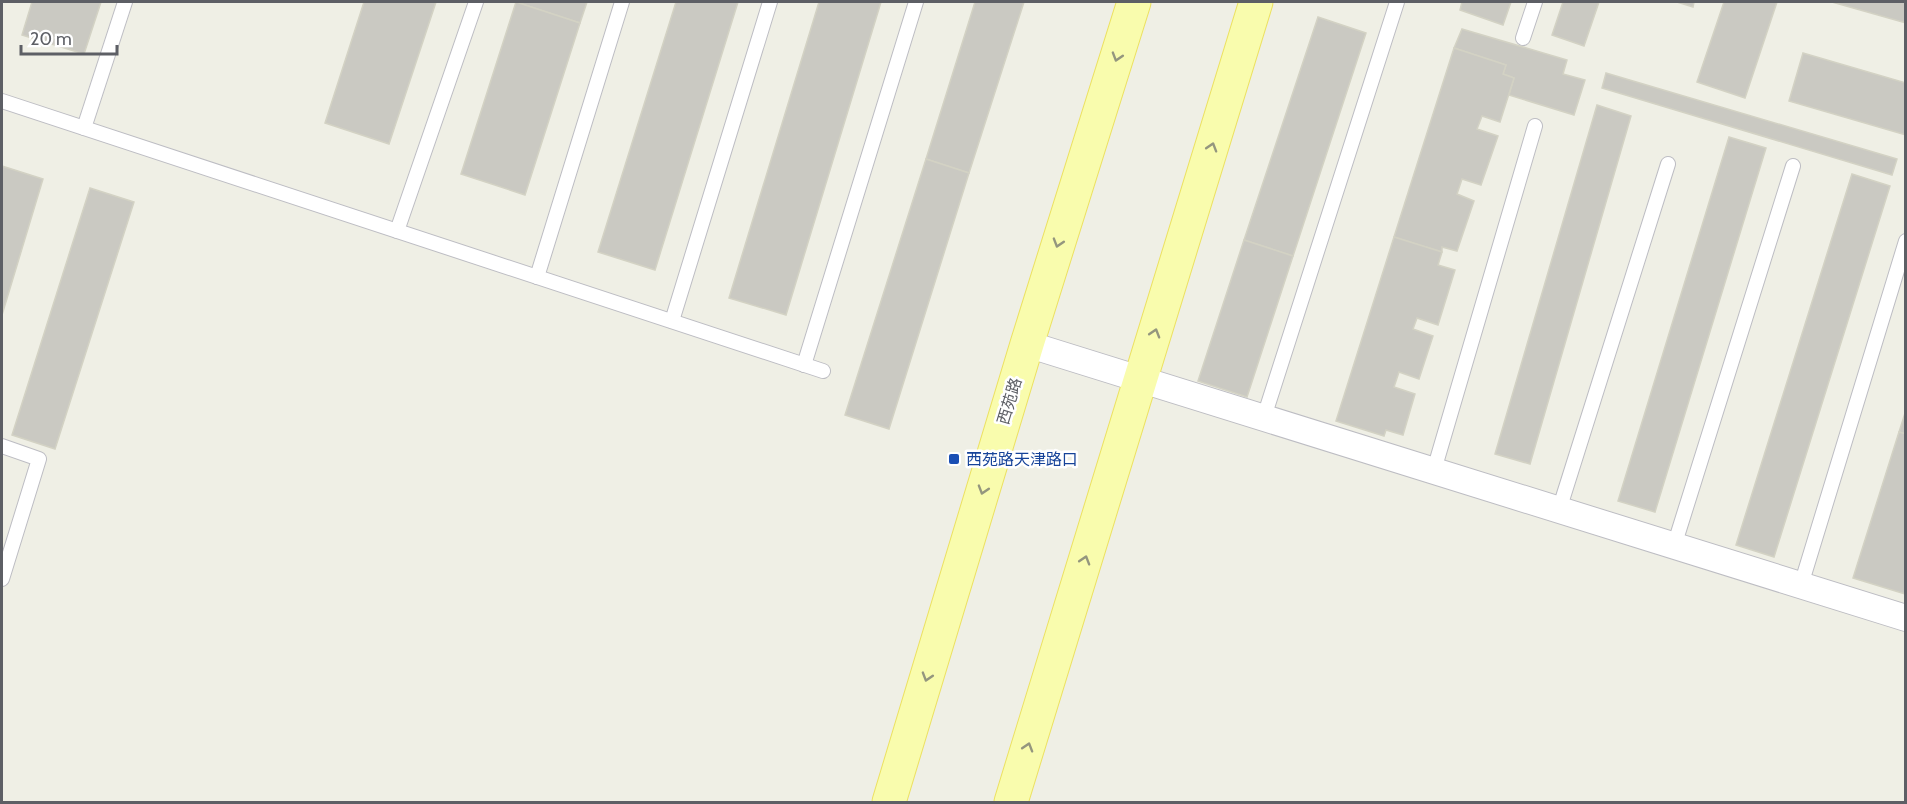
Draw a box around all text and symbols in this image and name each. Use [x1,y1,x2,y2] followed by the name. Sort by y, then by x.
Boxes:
[21,18,117,56] scale bar
[30,28,72,50] text: 20 m
[1112,51,1124,62] one-way arrow
[1205,142,1217,153] one-way arrow
[1053,237,1065,248] one-way arrow
[1148,328,1160,339] one-way arrow
[993,375,1026,427] street label: 西苑路
[966,450,1078,469] place label: 西苑路天津路口
[947,452,961,466] marker: 西苑路天津路口
[978,484,990,495] one-way arrow
[1078,555,1090,566] one-way arrow
[922,671,934,682] one-way arrow
[1021,742,1034,753] one-way arrow

